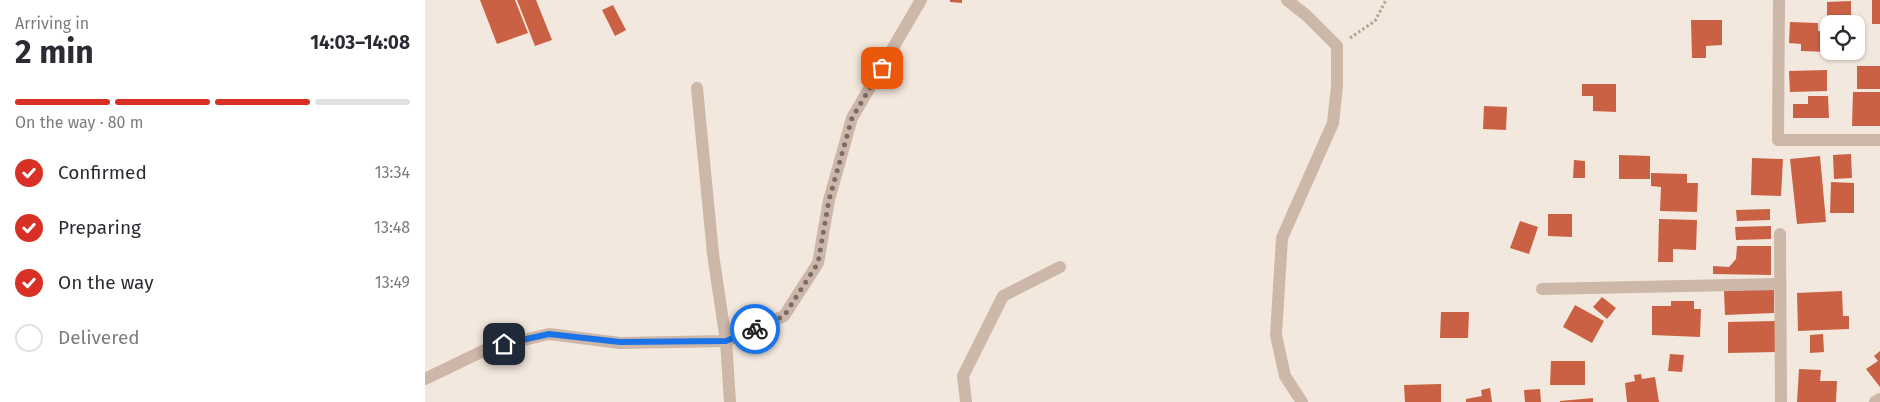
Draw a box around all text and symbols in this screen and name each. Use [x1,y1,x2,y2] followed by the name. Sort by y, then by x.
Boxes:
[15,14,89,33] text: Arriving in
[1820,15,1865,60] map controls
[1820,15,1865,60] button: locate
[310,31,410,54] text: 14:03–14:08
[15,33,94,71] text: 2 min
[861,47,903,89] pin
[868,54,896,82] icon: bag
[15,113,143,132] text: On the way · 80 m
[15,159,43,187] icon: check
[58,161,147,184] text: Confirmed
[375,163,410,182] text: 13:34
[15,214,43,242] icon: check
[58,216,141,239] text: Preparing
[374,218,410,237] text: 13:48
[15,269,43,297] icon: check
[58,271,154,294] text: On the way
[375,273,410,292] text: 13:49
[730,304,780,354] courier
[741,315,769,343] icon: bike
[483,323,525,365] pin
[58,326,140,349] text: Delivered
[490,330,518,358] icon: home

